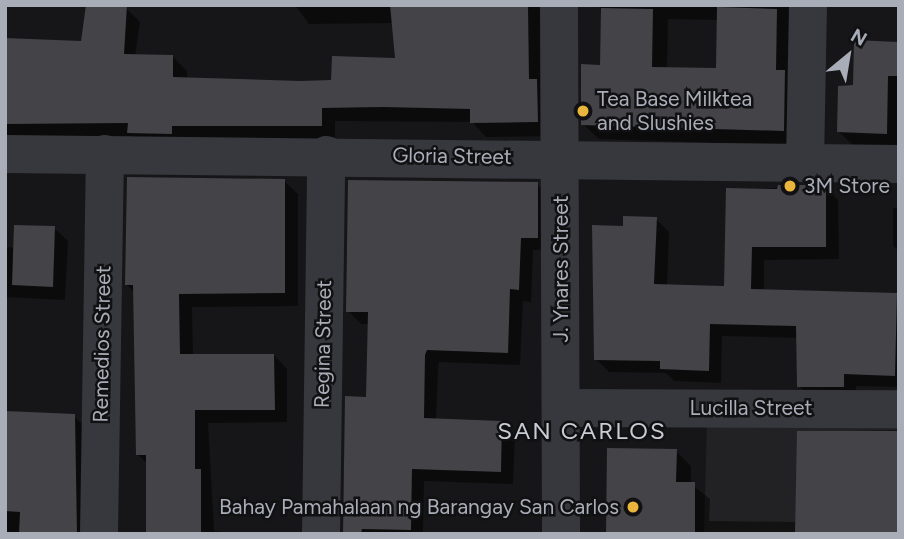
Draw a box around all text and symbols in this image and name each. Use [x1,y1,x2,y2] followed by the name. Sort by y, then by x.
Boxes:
[813,21,883,91] north arrow
[847,24,871,51] text: N
[597,86,752,136] place label: Tea Base Milktea and Slushies
[575,103,591,119] marker: Tea Base Milktea and Slushies
[392,142,512,170] street label: Gloria Street
[804,173,890,199] place label: 3M Store
[782,178,798,194] marker: 3M Store
[548,195,574,343] street label: J. Ynares Street
[88,265,116,423] street label: Remedios Street
[309,280,337,408] street label: Regina Street
[690,395,812,421] street label: Lucilla Street
[499,417,665,445] district label: SAN CARLOS
[219,494,619,520] place label: Bahay Pamahalaan ng Barangay San Carlos
[625,499,641,515] marker: Bahay Pamahalaan ng Barangay San Carlos

